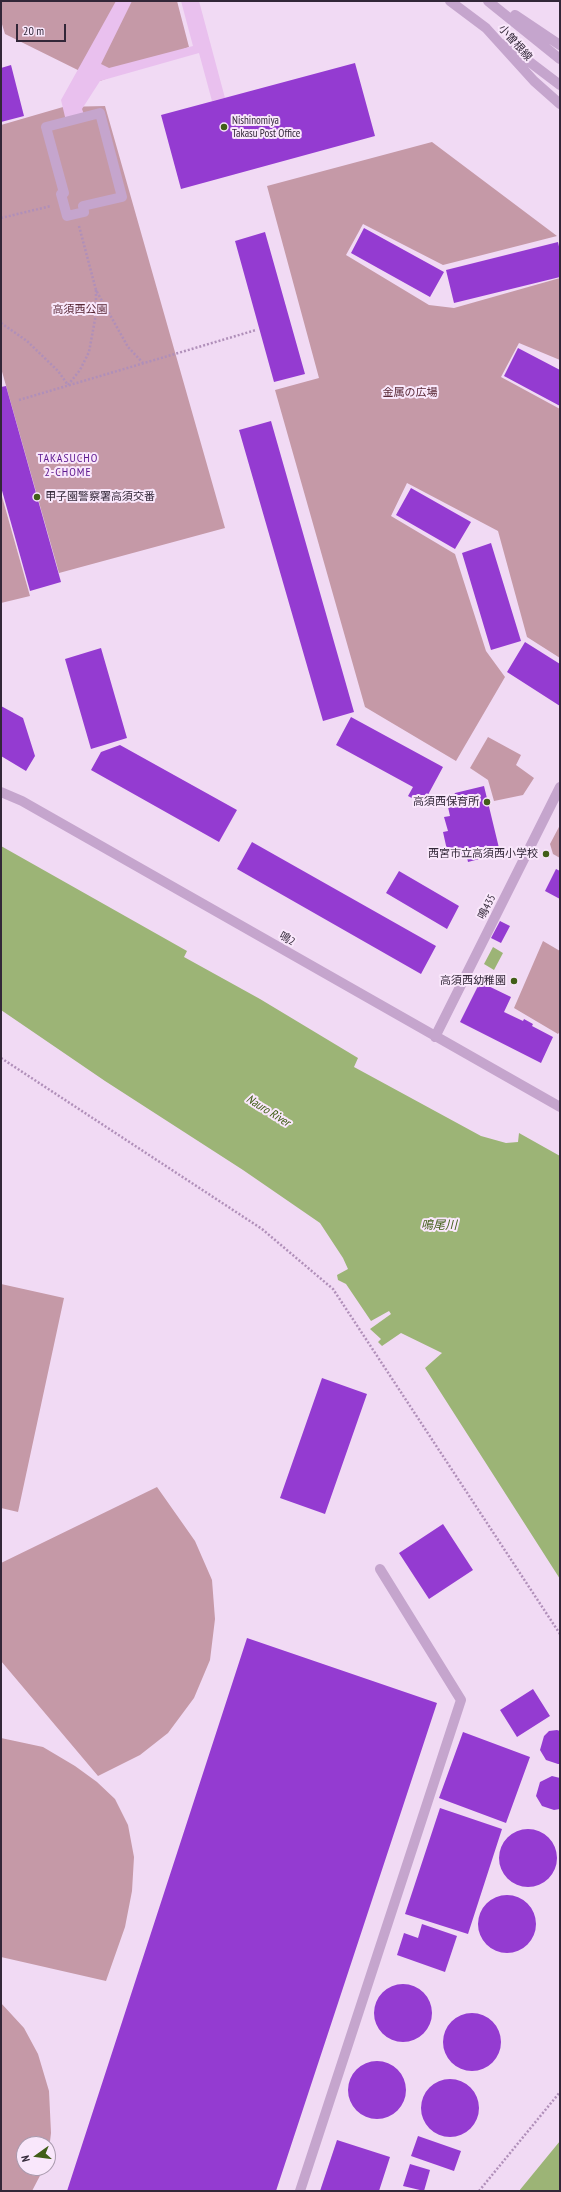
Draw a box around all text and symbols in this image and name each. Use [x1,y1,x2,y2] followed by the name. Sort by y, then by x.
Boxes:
[18,16,68,42] scale bar
[495,22,535,64] street label: 小曽根線
[23,23,44,38] text: 20 m
[232,114,300,140] place label: Nishinomiya Takasu Post Office
[219,122,229,132] marker: Nishinomiya Takasu Post Office
[53,303,107,317] park label: 高須西公園
[383,386,437,400] park label: 金属の広場
[38,452,98,480] district label: TAKASUCHO 2-CHOME
[45,490,155,504] place label: 甲子園警察署高須交番
[32,492,42,502] marker: 甲子園警察署高須交番
[413,795,479,809] place label: 高須西保育所
[482,797,492,807] marker: 高須西保育所
[428,847,538,861] place label: 西宮市立高須西小学校
[541,849,551,859] marker: 西宮市立高須西小学校
[475,892,499,922] street label: 鳴435
[277,929,297,949] street label: 鳴2
[440,974,506,988] place label: 高須西幼稚園
[509,976,519,986] marker: 高須西幼稚園
[244,1092,292,1130] water label: Nauro River
[421,1219,457,1233] water label: 鳴尾川
[16,2136,56,2176] north arrow
[18,2154,33,2163] text: N

